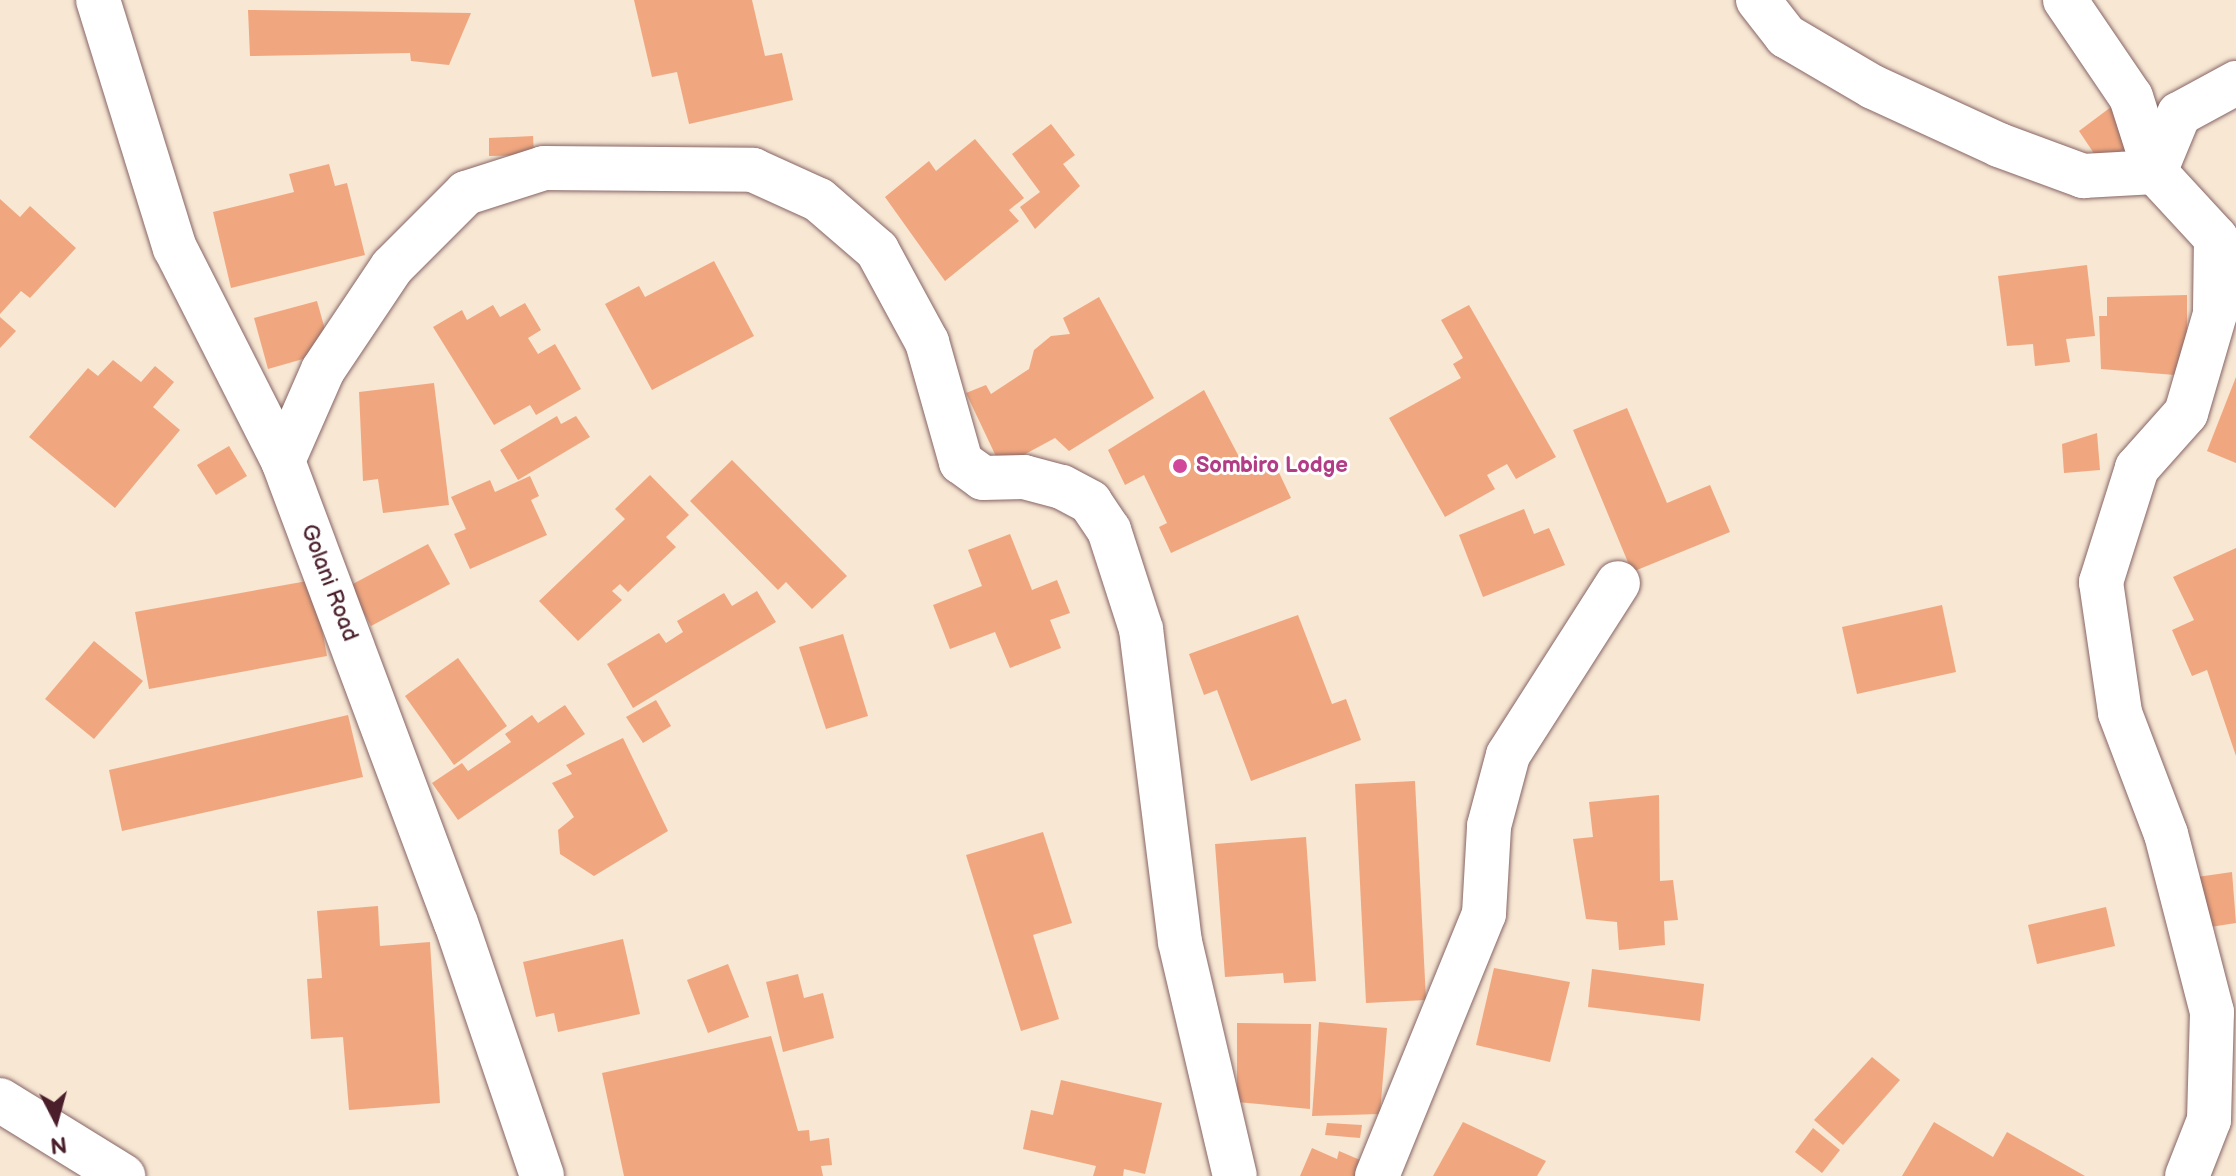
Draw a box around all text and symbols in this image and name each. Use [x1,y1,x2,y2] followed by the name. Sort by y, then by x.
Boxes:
[1196,453,1348,479] place label: Sombiro Lodge
[1171,457,1189,475] marker: Sombiro Lodge
[295,521,363,645] street label: Golani Road
[16,1080,96,1160] north arrow
[49,1130,68,1159] text: N

